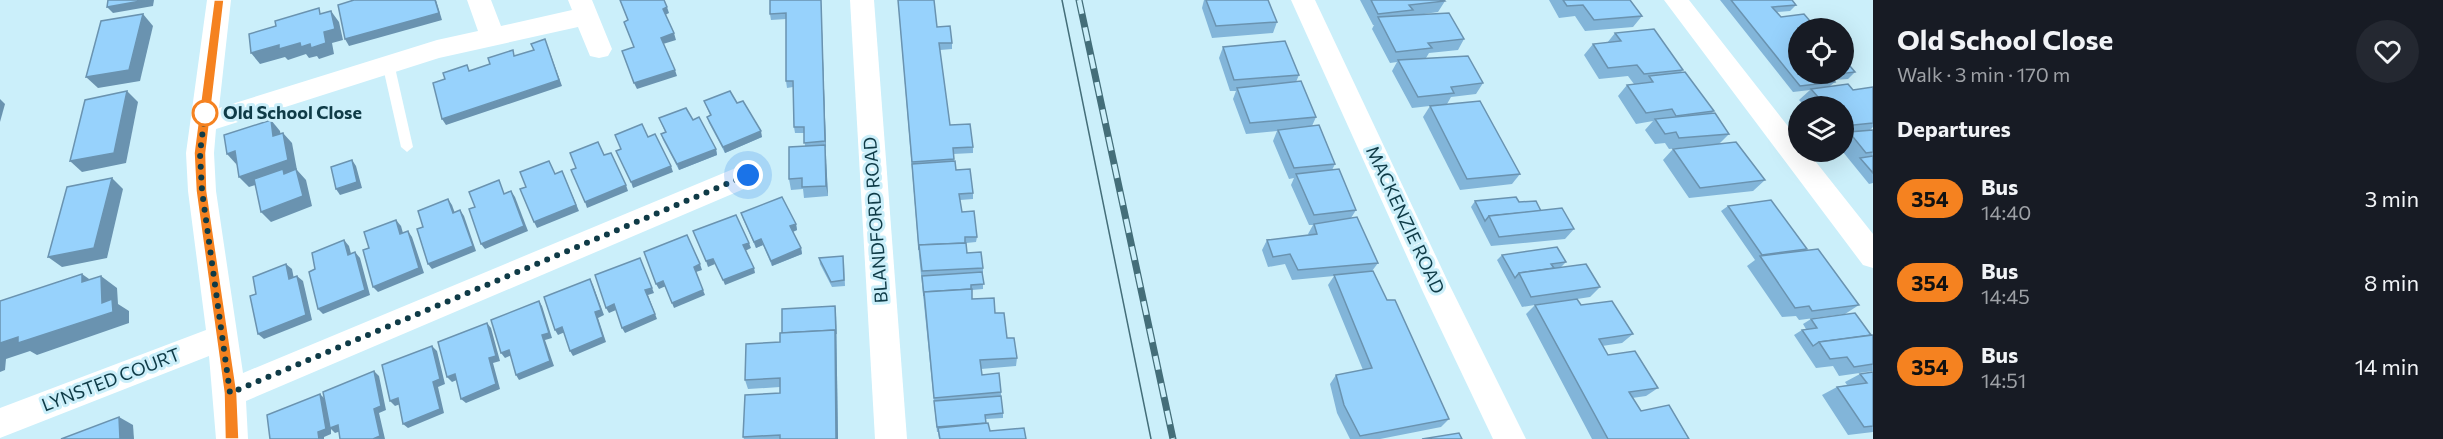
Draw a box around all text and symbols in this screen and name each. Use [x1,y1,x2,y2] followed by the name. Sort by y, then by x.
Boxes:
[1788,18,1854,162] map controls
[1788,18,1854,84] button: locate
[2356,20,2419,83] button: heart
[1897,22,2113,56] text: Old School Close
[1897,62,2070,86] text: Walk · 3 min · 170 m
[1788,96,1854,162] button: layers
[192,100,218,126] marker: Old School Close
[223,101,362,123] place label: Old School Close
[1897,115,2011,142] text: Departures
[858,136,892,304] street label: BLANDFORD ROAD
[1362,142,1450,297] street label: MACKENZIE ROAD
[733,160,763,190] your location
[1981,173,2018,200] text: Bus
[2365,185,2419,212] text: 3 min
[1911,186,1949,211] text: 354
[1981,200,2031,224] text: 14:40
[1981,257,2018,284] text: Bus
[2364,269,2419,296] text: 8 min
[1911,270,1949,295] text: 354
[1981,284,2030,308] text: 14:45
[1981,341,2018,368] text: Bus
[38,343,183,416] street label: LYNSTED COURT
[2355,353,2419,380] text: 14 min
[1911,354,1949,379] text: 354
[1981,368,2026,392] text: 14:51

